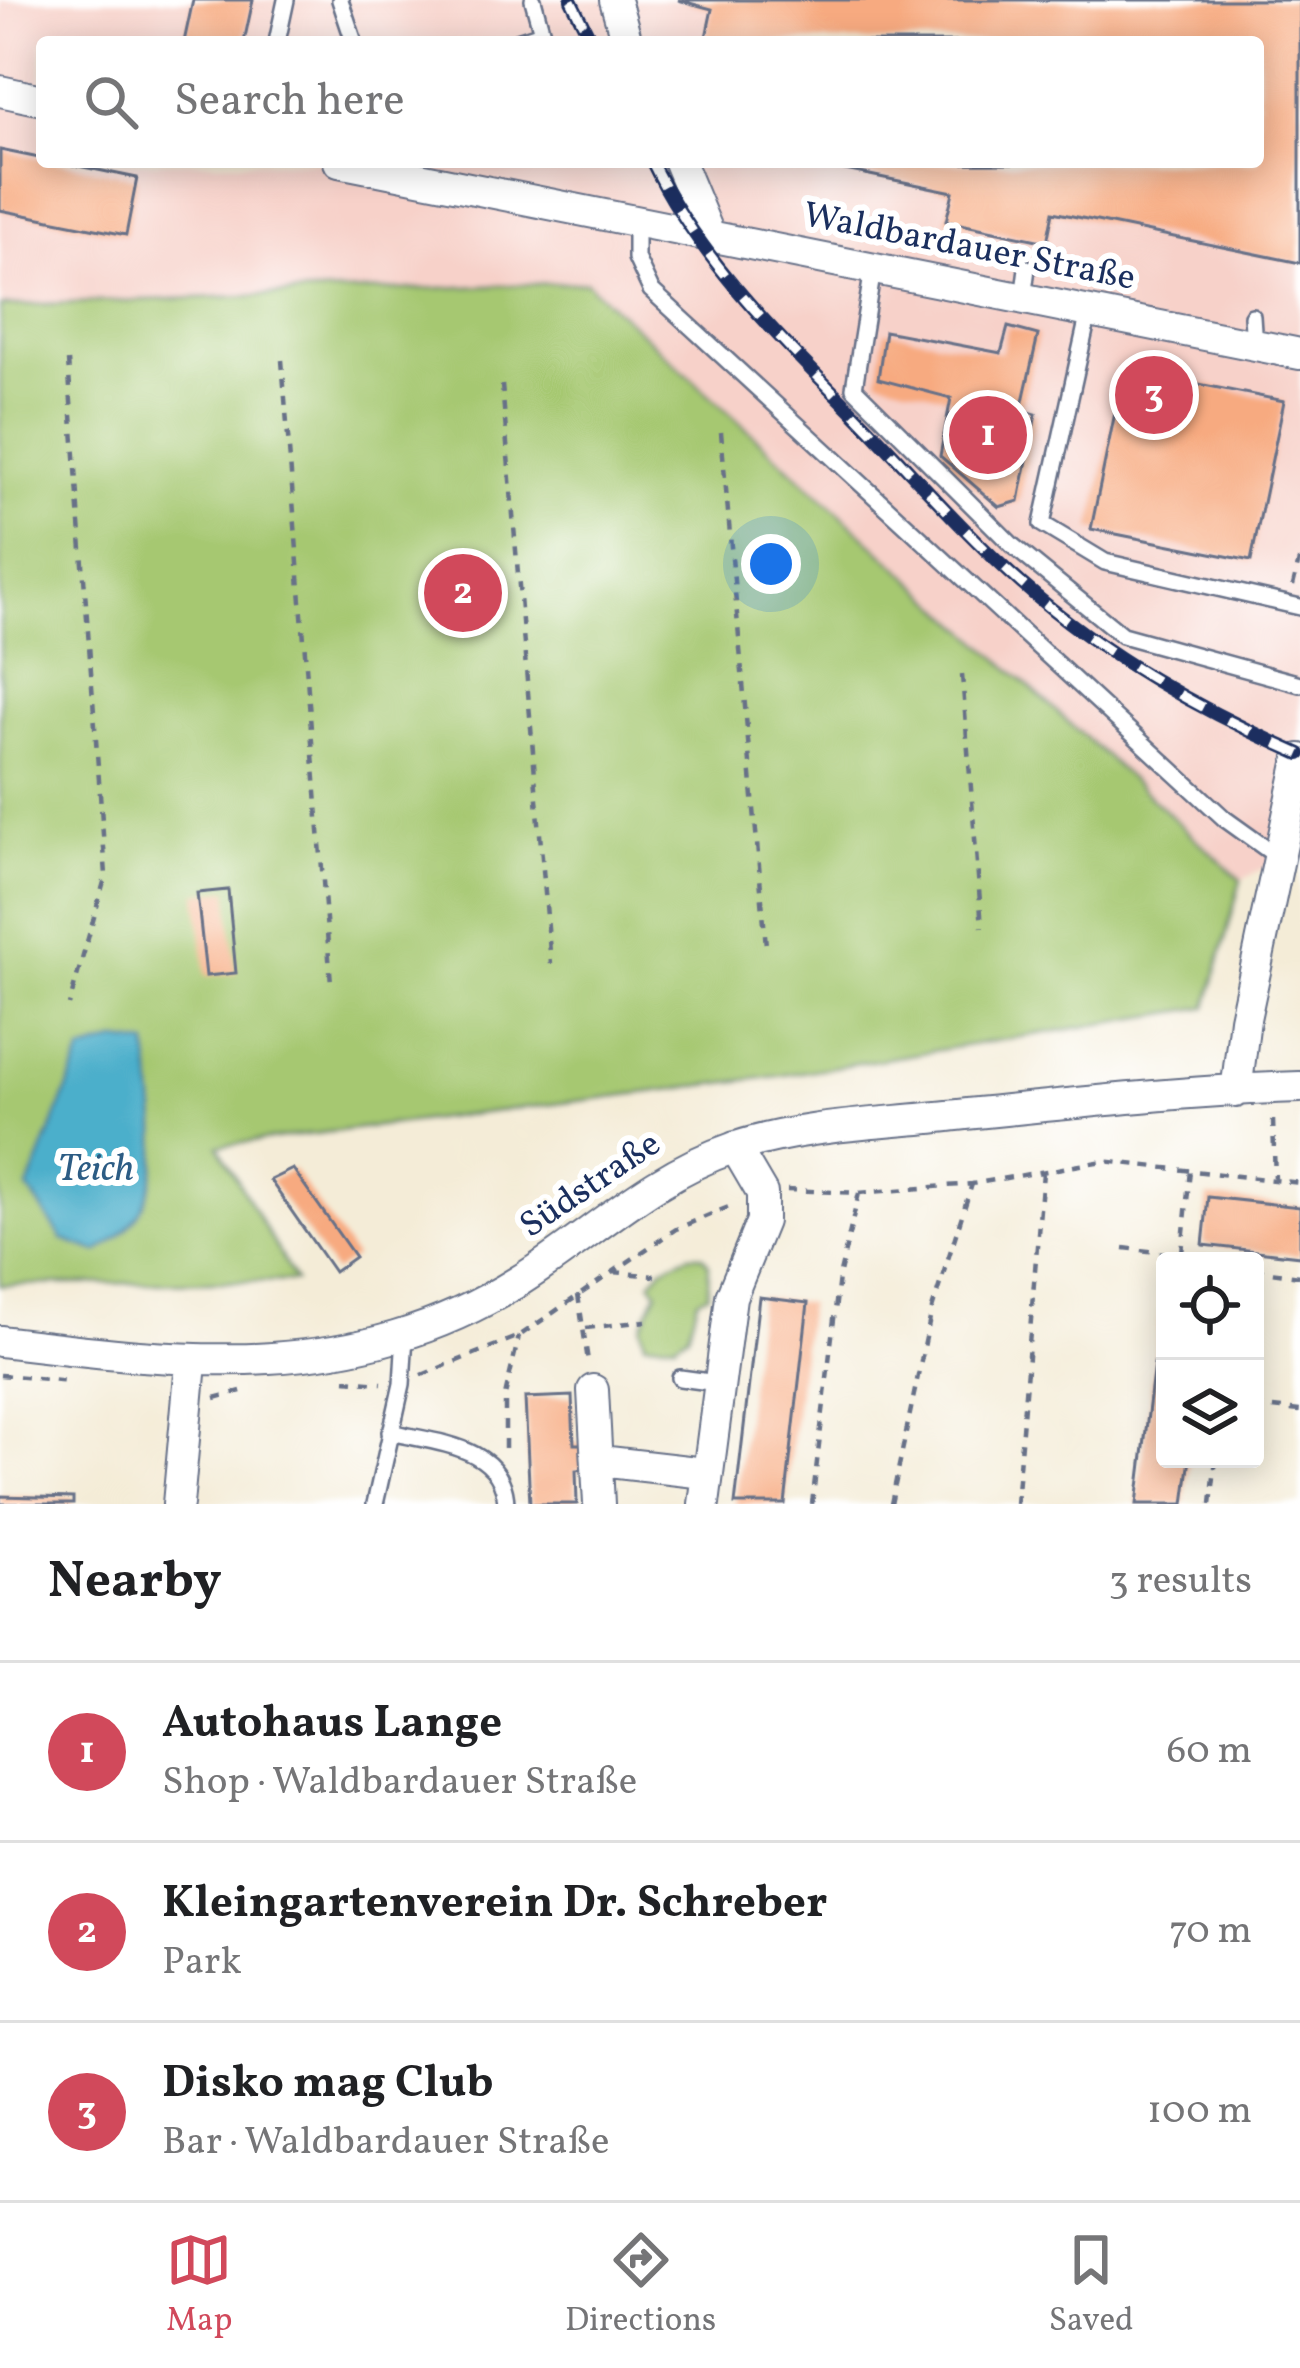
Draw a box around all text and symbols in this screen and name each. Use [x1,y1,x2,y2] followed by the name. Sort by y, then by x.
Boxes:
[36,36,1264,168] search box
[78,69,144,135] icon: search
[174,71,405,134] text: Search here
[799,191,1139,305] street label: Waldbardauer Straße
[1115,350,1193,440] pin: 3
[949,390,1027,480] pin: 1
[741,534,801,594] your location
[424,548,502,638] pin: 2
[511,1120,671,1252] street label: Südstraße
[58,1143,134,1197] water label: Teich
[1156,1252,1264,1468] map controls
[1156,1252,1264,1360] button: locate
[1156,1360,1264,1468] button: layers
[48,1547,222,1618] text: Nearby
[1109,1555,1252,1609] text: 3 results
[162,1693,502,1756] text: Autohaus Lange
[79,1725,95,1779] text: 1
[1167,1725,1252,1779] text: 60 m
[162,1756,637,1810] text: Shop · Waldbardauer Straße
[162,1873,827,1936] text: Kleingartenverein Dr. Schreber
[77,1905,97,1959] text: 2
[1169,1905,1252,1959] text: 70 m
[162,1936,242,1990] text: Park
[162,2053,494,2116] text: Disko mag Club
[77,2085,97,2139] text: 3
[1147,2085,1252,2139] text: 100 m
[162,2116,610,2170] text: Bar · Waldbardauer Straße
[166,2227,232,2345] tab: Map
[565,2227,716,2345] tab: Directions
[1049,2227,1134,2345] tab: Saved

